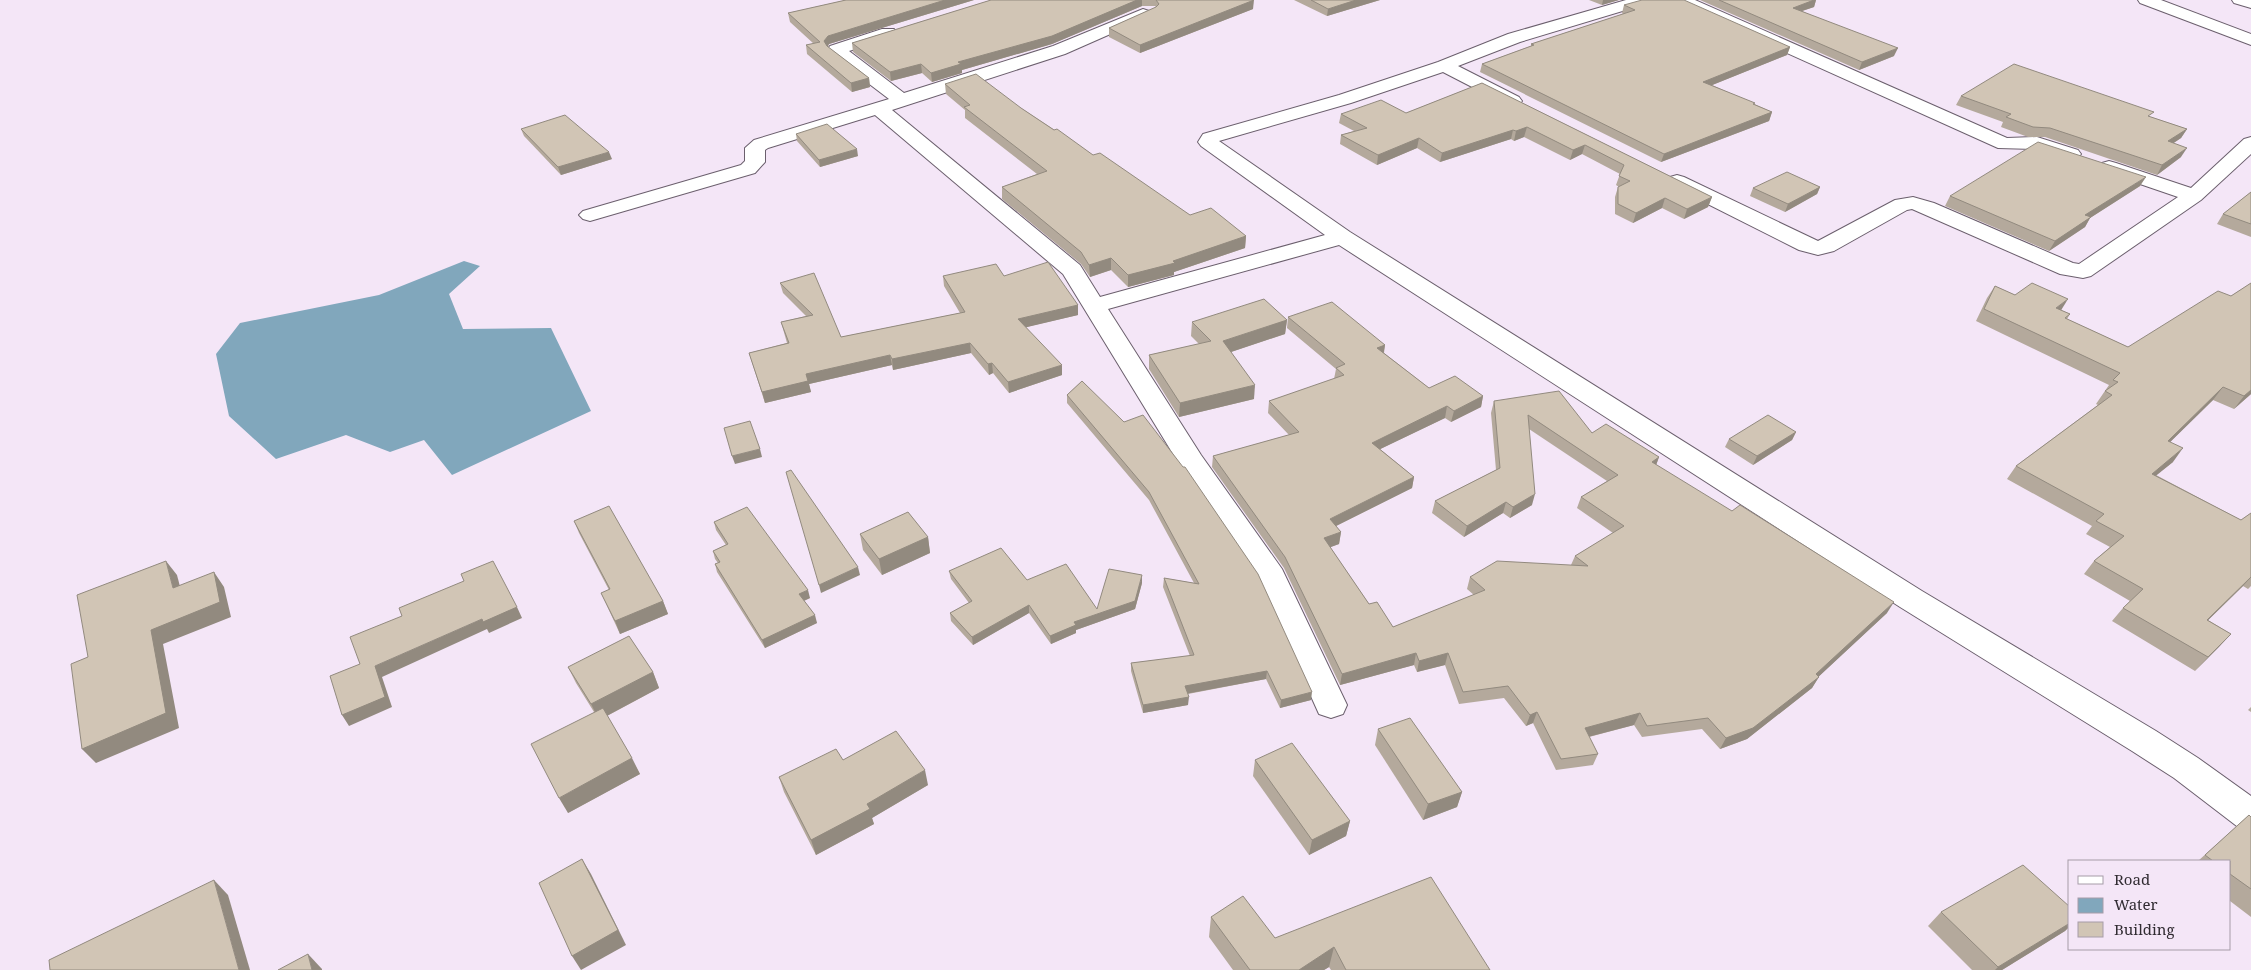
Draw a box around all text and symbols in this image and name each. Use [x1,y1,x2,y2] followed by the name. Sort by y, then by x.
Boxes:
[2068,860,2231,950] legend
[2114,869,2150,889] text: Road
[2114,894,2157,914] text: Water
[2114,919,2175,939] text: Building

